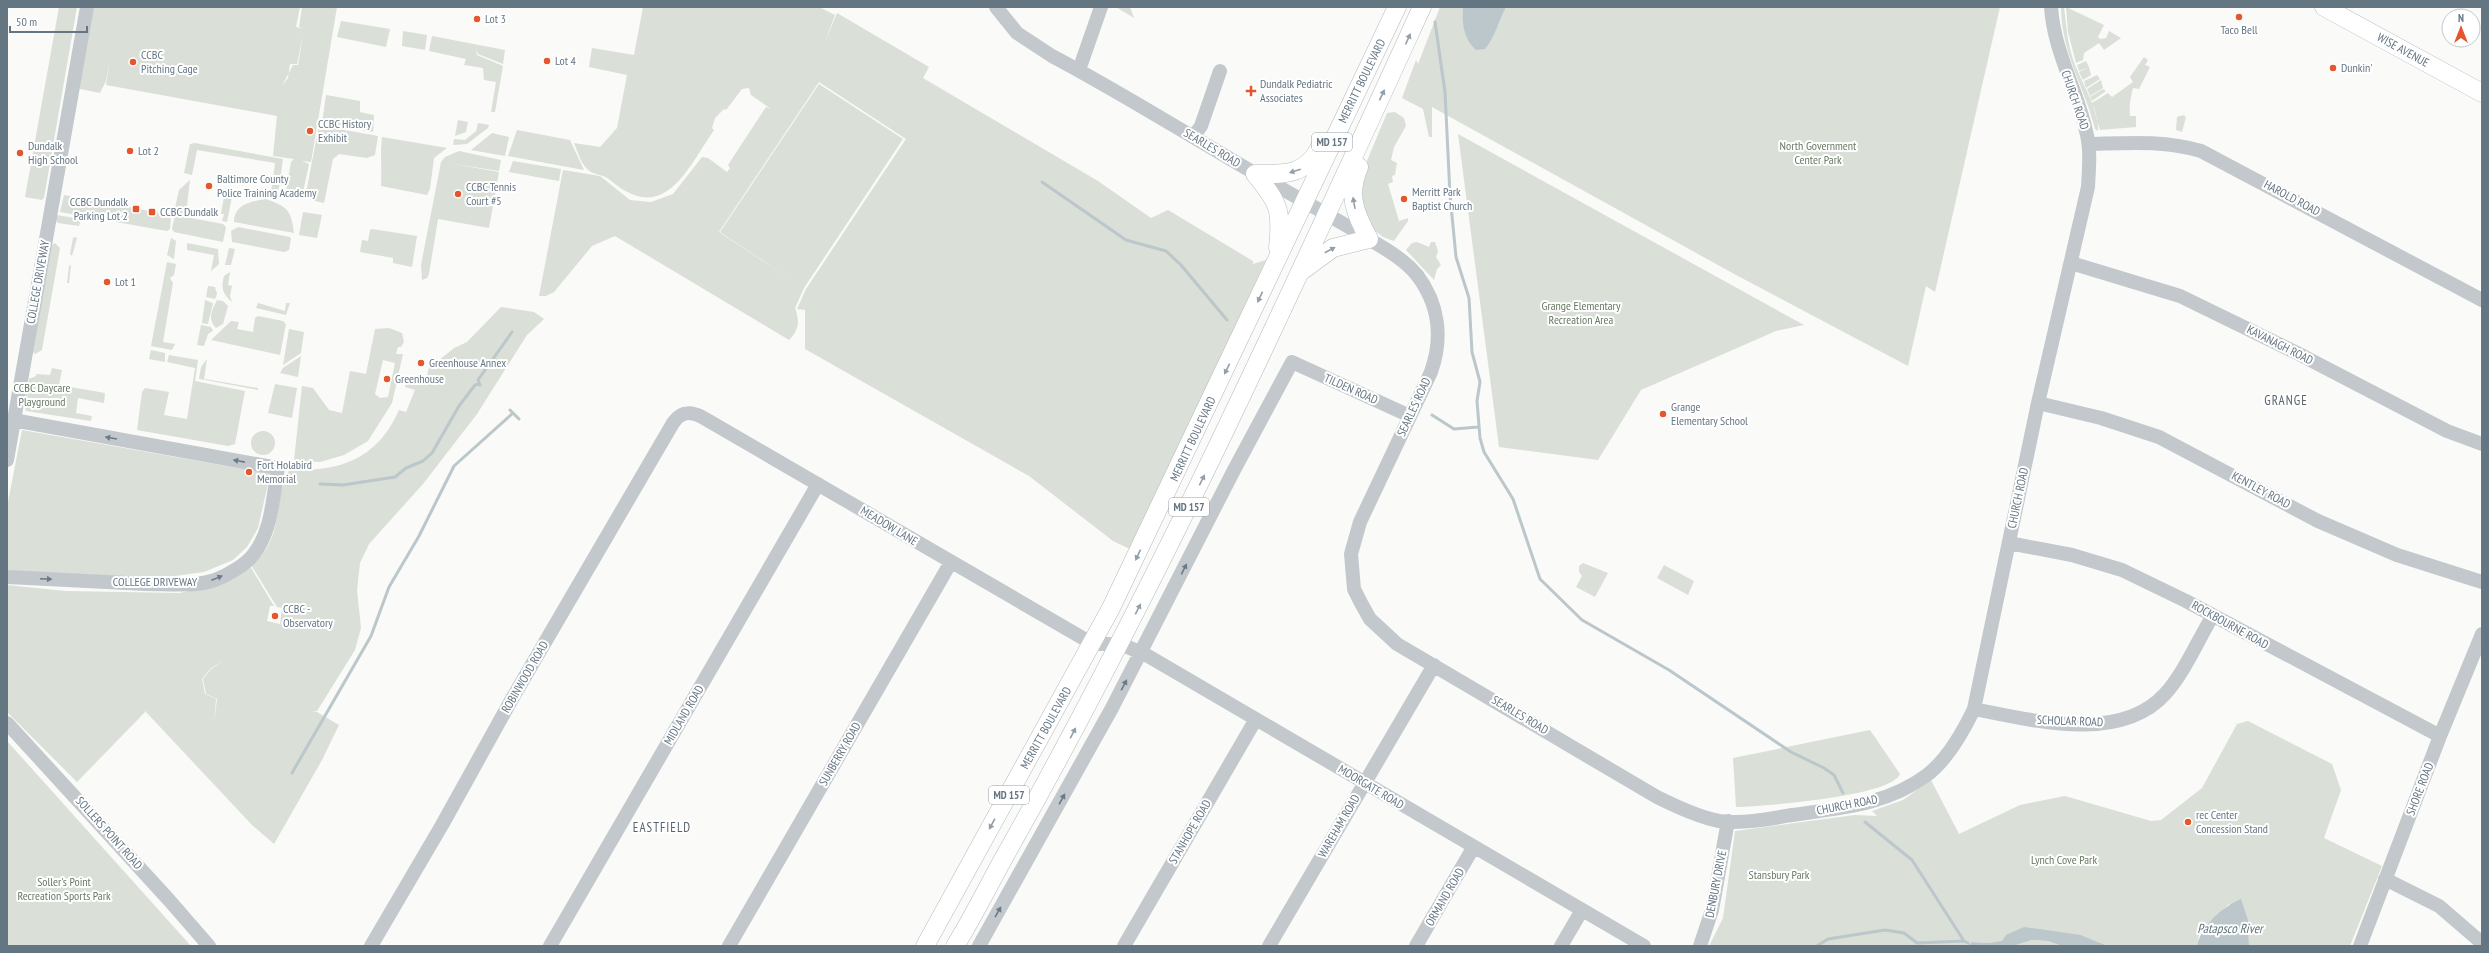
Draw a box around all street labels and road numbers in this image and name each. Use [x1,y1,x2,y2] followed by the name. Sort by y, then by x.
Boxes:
[2375,29,2432,70] street label: WISE AVENUE
[1335,36,1388,125] street label: MERRITT BOULEVARD
[2058,68,2093,132] street label: CHURCH ROAD
[1181,125,1243,170] street label: SEARLES ROAD
[1312,133,1352,151] road number: MD 157
[2261,176,2323,219] street label: HAROLD ROAD
[23,239,52,325] street label: COLLEGE DRIVEWAY
[2245,322,2316,368] street label: KAVANAGH ROAD
[1322,370,1380,407] street label: TILDEN ROAD
[1393,375,1434,439] street label: SEARLES ROAD
[1166,394,1219,484] street label: MERRITT BOULEVARD
[2004,466,2031,530] street label: CHURCH ROAD
[2229,468,2293,511] street label: KENTLEY ROAD
[1169,498,1209,516] road number: MD 157
[858,503,920,548] street label: MEADOW LANE
[113,574,198,589] street label: COLLEGE DRIVEWAY
[2189,597,2271,652] street label: ROCKBOURNE ROAD
[498,638,551,715] street label: ROBINWOOD ROAD
[660,682,707,747] street label: MIDLAND ROAD
[1017,684,1074,771] street label: MERRITT BOULEVARD
[1489,692,1551,737] street label: SEARLES ROAD
[2037,712,2103,729] street label: SCHOLAR ROAD
[815,719,864,788] street label: SUNBERRY ROAD
[2403,760,2436,817] street label: SHORE ROAD
[1336,761,1407,812] street label: MOORGATE ROAD
[989,786,1029,804] road number: MD 157
[1815,791,1879,818] street label: CHURCH ROAD
[1314,792,1363,860] street label: WAREHAM ROAD
[73,793,146,872] street label: SOLLERS POINT ROAD
[1165,797,1214,867] street label: STANHOPE ROAD
[1702,849,1729,919] street label: DENBURY DRIVE
[1422,865,1467,929] street label: ORMAND ROAD

